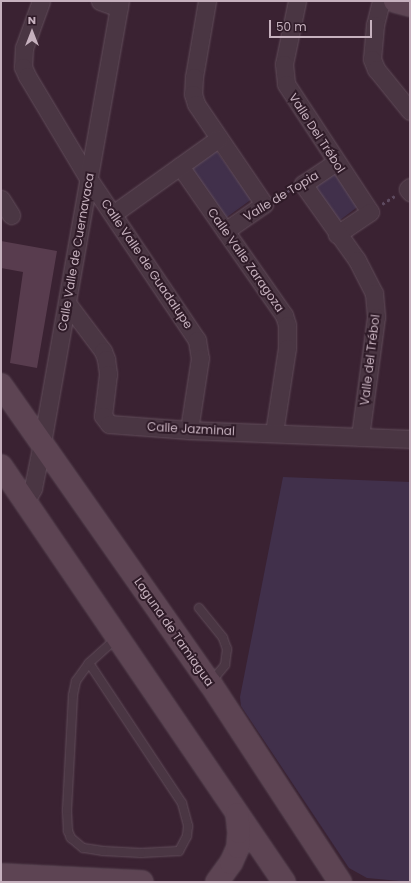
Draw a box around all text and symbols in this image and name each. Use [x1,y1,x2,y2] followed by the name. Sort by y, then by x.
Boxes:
[12,12,52,52] north arrow
[28,12,36,28] text: N
[271,12,374,38] scale bar
[276,18,307,35] text: 50 m
[286,90,348,176] street label: Valle Del Trébol
[241,168,321,224] street label: Valle de Topia
[55,172,97,332] street label: Calle Valle de Cuernavaca
[98,197,196,331] street label: Calle Valle de Guadalupe
[205,205,287,315] street label: Calle Valle Zaragoza
[357,314,383,406] street label: Valle del Trébol
[147,420,235,438] street label: Calle Jazminal
[131,575,217,689] street label: Laguna de Tamiagua

